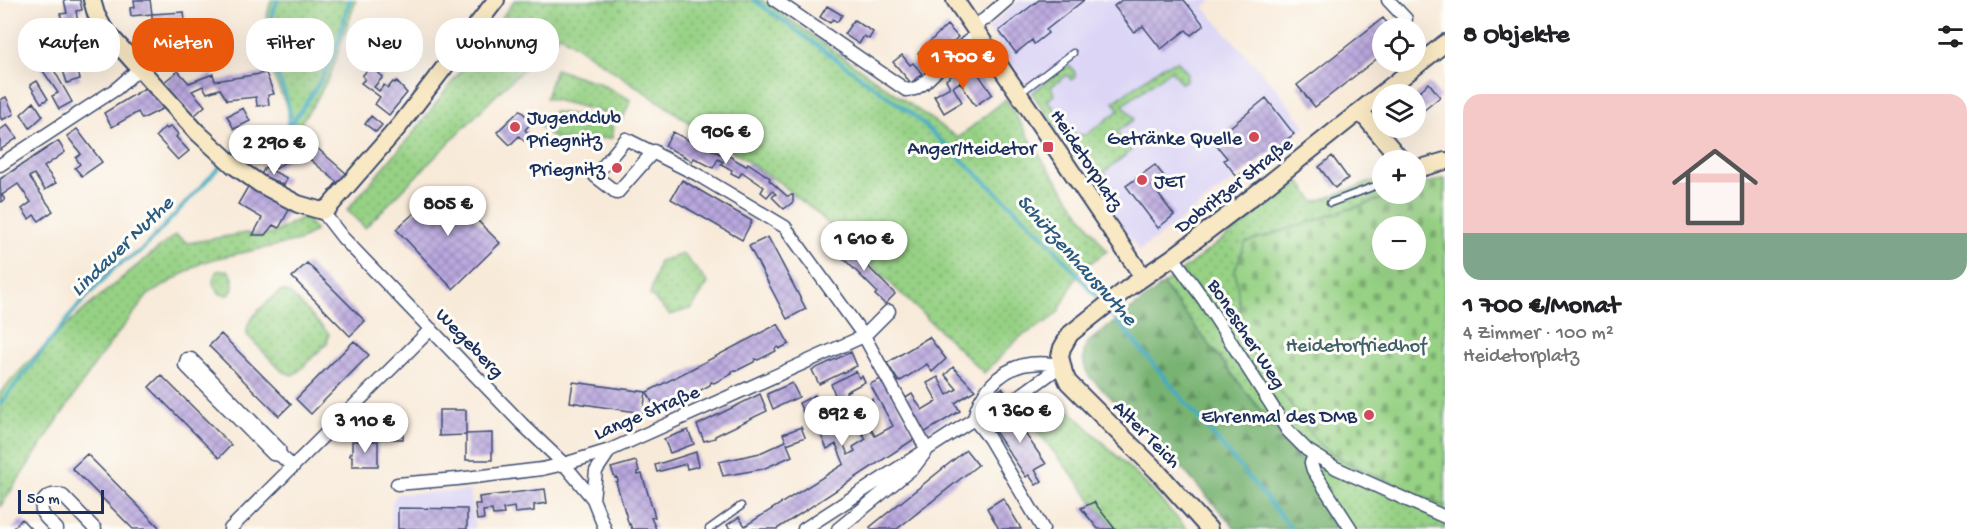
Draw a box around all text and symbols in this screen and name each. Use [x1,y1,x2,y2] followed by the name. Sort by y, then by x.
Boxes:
[18,18,120,72] chip: Kaufen
[132,18,234,72] chip: Mieten
[246,18,334,72] chip: Filter
[346,18,423,72] chip: Neu
[435,18,559,72] chip: Wohnung
[1372,18,1426,270] map controls
[1372,18,1426,72] button: locate
[1934,20,1967,53] icon: filters
[1463,21,1569,52] text: 8 Objekte
[908,39,1018,90] pin: 1 700 €
[932,47,994,70] text: 1 700 €
[1372,84,1426,138] button: layers
[1044,106,1127,217] street label: Heidetorplatz
[526,108,621,154] place label: Jugendclub Priegnitz
[684,114,768,165] pin: 906 €
[508,120,522,134] marker: Jugendclub Priegnitz
[702,122,750,145] text: 906 €
[219,125,329,176] pin: 2 290 €
[1107,129,1243,152] place label: Getränke Quelle
[1247,130,1261,144] marker: Getränke Quelle
[243,133,305,156] text: 2 290 €
[1170,133,1299,241] street label: Dobritzer Straße
[1661,133,1769,241] icon: home
[907,139,1038,162] place label: Anger/Heidetor
[1041,140,1055,154] marker: Anger/Heidetor
[1372,150,1426,204] button: +
[529,160,606,183] place label: Priegnitz
[610,161,624,175] marker: Priegnitz
[1154,172,1186,195] place label: JET
[1135,173,1149,187] marker: JET
[406,186,490,237] pin: 805 €
[67,191,181,303] water label: Lindauer Nuthe
[1010,191,1142,333] water label: Schützenhausnuthe
[423,194,473,217] text: 805 €
[1372,216,1426,270] button: −
[809,221,919,272] pin: 1 610 €
[834,229,894,252] text: 1 610 €
[1201,275,1289,394] street label: Bonescher Weg
[1463,292,1620,323] text: 1 700 €/Monat
[430,305,507,384] street label: Wegeberg
[1463,323,1614,346] text: 4 Zimmer · 100 m²
[1286,336,1428,359] park label: Heidetorfriedhof
[1463,346,1579,369] text: Heidetorplatz
[591,381,704,447] street label: Lange Straße
[965,393,1075,444] pin: 1 360 €
[800,396,884,447] pin: 892 €
[1107,397,1184,474] street label: Alter Teich
[989,401,1051,424] text: 1 360 €
[310,403,420,454] pin: 3 110 €
[818,404,866,427] text: 892 €
[1201,407,1358,430] place label: Ehrenmal des DMB
[1362,408,1376,422] marker: Ehrenmal des DMB
[335,411,395,434] text: 3 110 €
[18,487,104,514] scale bar
[27,491,60,510] text: 50 m

